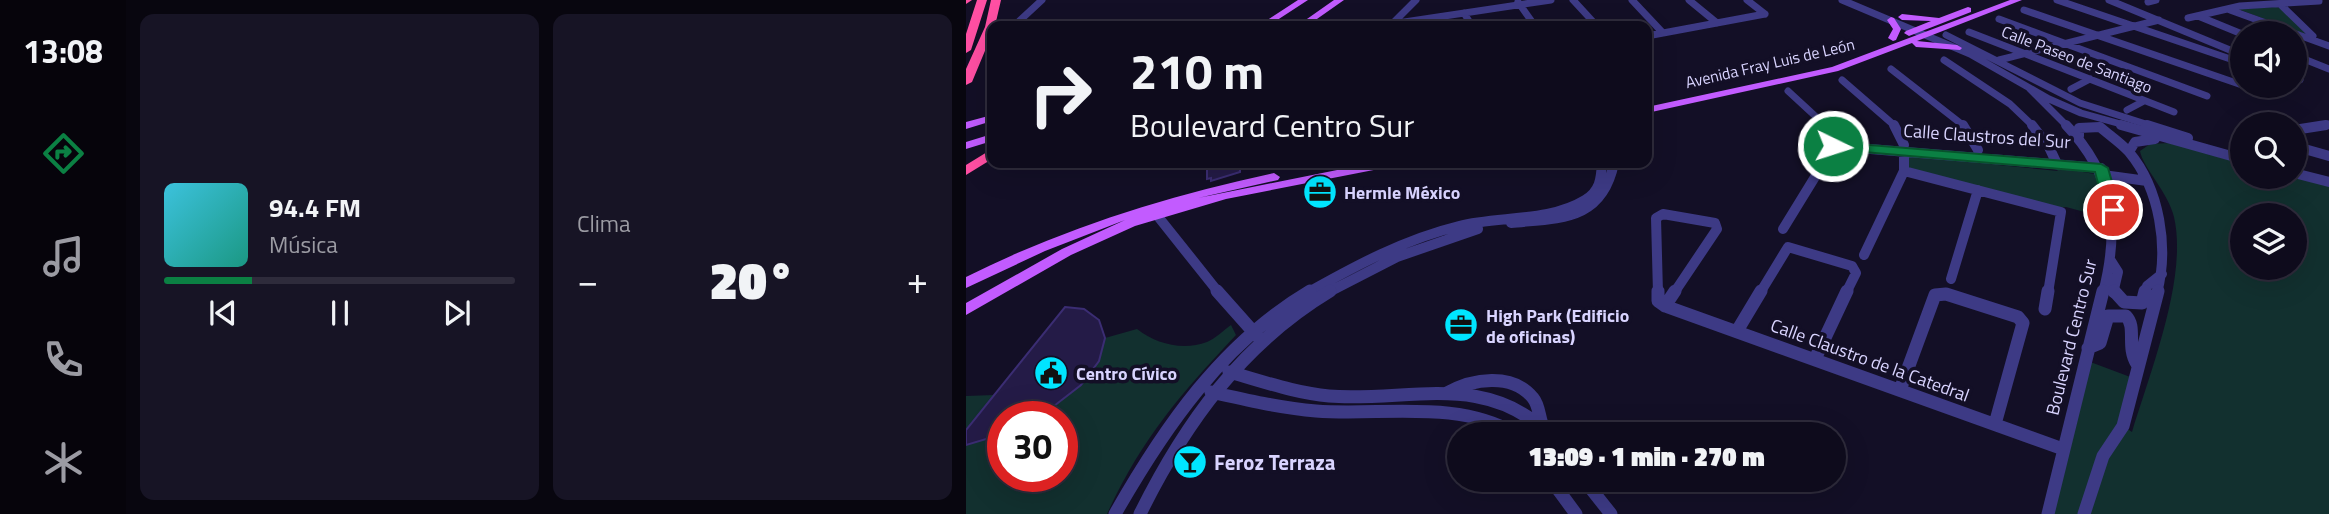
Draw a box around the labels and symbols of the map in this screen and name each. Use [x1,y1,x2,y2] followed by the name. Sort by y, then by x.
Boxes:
[1998,19,2156,99] street label: Calle Paseo de Santiago
[1683,32,1857,94] street label: Avenida Fray Luis de León
[1796,109,1870,183] position arrow
[1902,117,2072,155] street label: Calle Claustros del Sur
[1301,173,1339,211] office icon: Hermle México
[1344,179,1460,206] place label: Hermle México
[2083,180,2143,240] pin
[2039,256,2103,418] street label: Boulevard Centro Sur
[1486,302,1629,350] place label: High Park (Edificio de oficinas)
[1442,306,1480,344] office icon: High Park (Edificio de oficinas)
[1767,311,1973,409] street label: Calle Claustro de la Catedral
[1032,354,1070,392] public building icon: Centro Cívico
[1076,360,1177,387] place label: Centro Cívico
[987,401,1078,492] speed limit sign: 30
[1171,443,1209,481] bar icon: Feroz Terraza
[1214,446,1336,478] place label: Feroz Terraza

